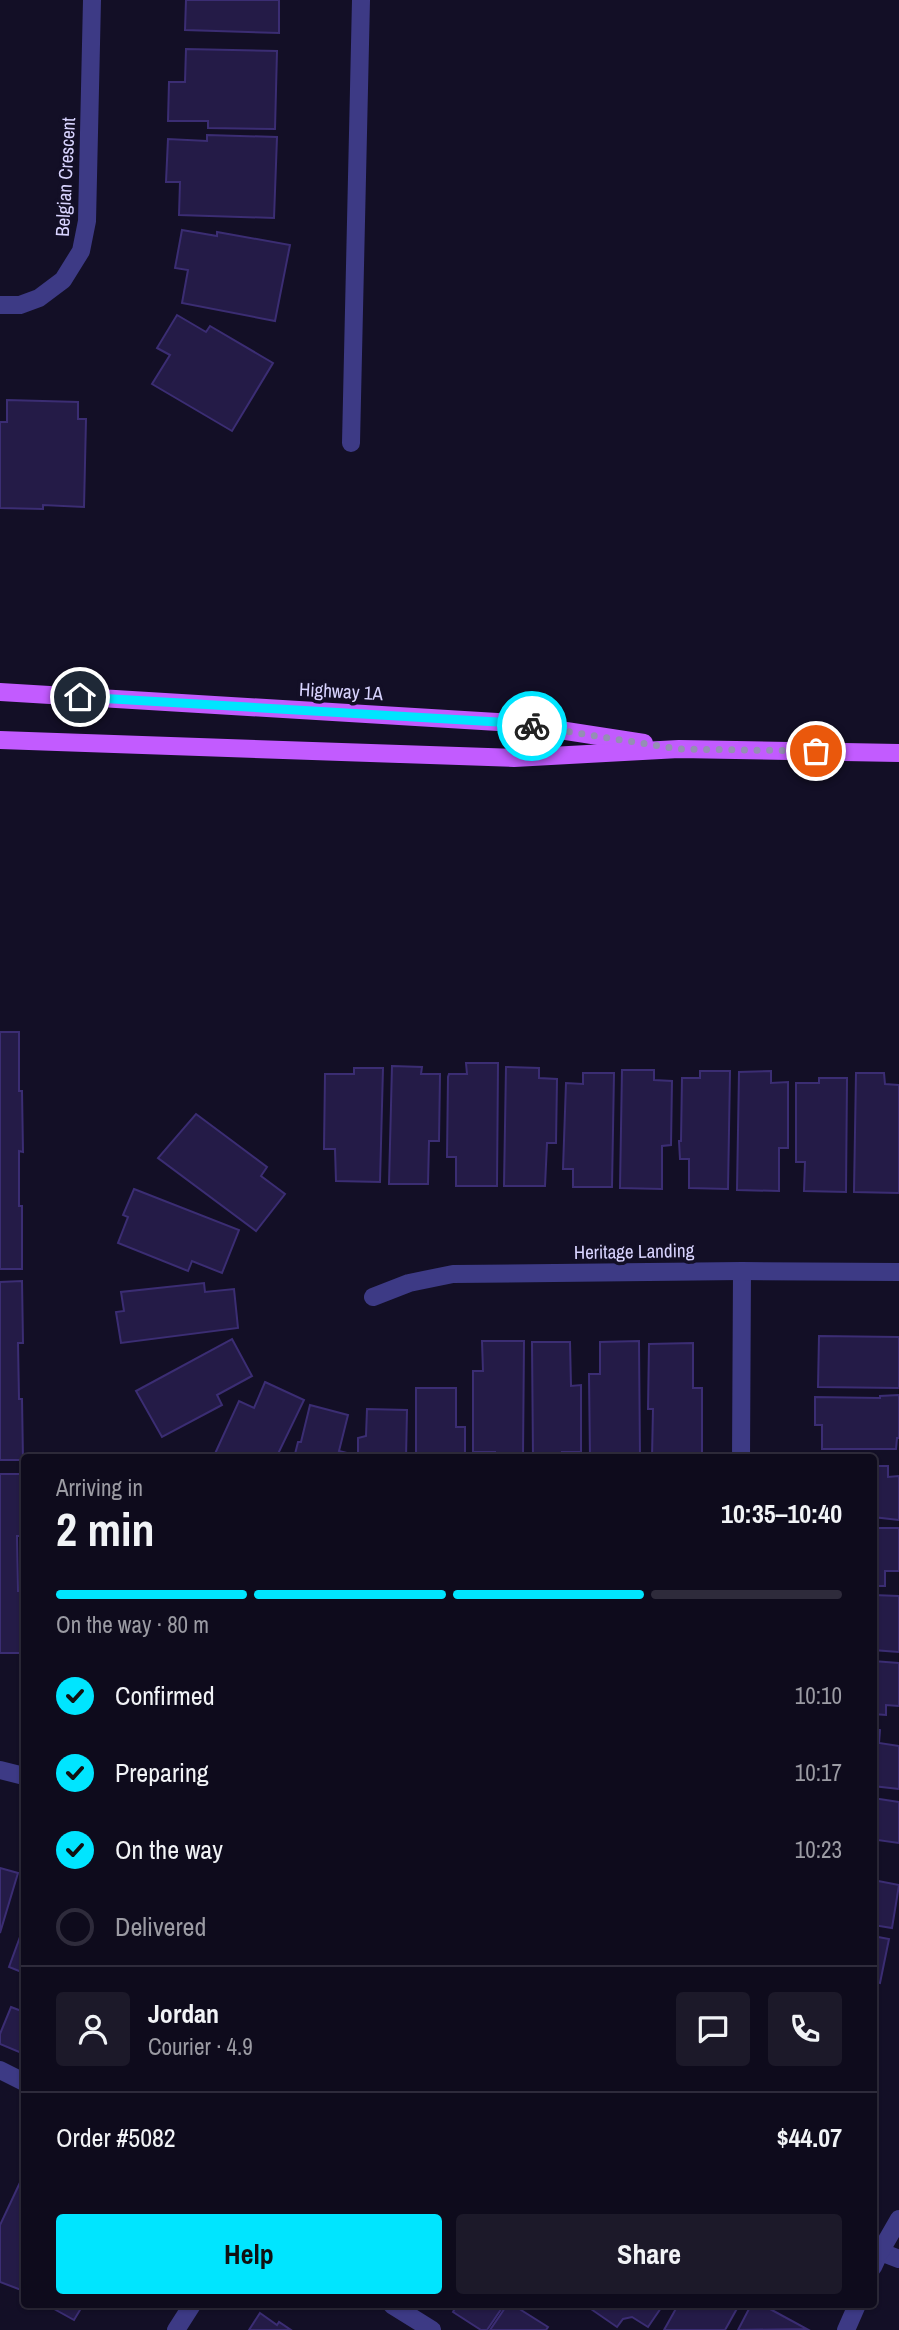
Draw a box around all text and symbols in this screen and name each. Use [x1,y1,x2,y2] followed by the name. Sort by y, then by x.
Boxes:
[49,116,81,237] street label: Belgian Crescent
[50,667,110,727] pin
[298,676,384,706] street label: Highway 1A
[61,678,99,716] icon: home
[497,691,567,761] courier
[513,707,551,745] icon: bike
[786,721,846,781] pin
[797,732,835,770] icon: bag
[574,1237,695,1265] street label: Heritage Landing
[56,1472,143,1503] text: Arriving in
[721,1496,842,1531] text: 10:35–10:40
[56,1498,155,1560] text: 2 min
[56,1609,209,1640] text: On the way · 80 m
[56,1677,94,1715] icon: check
[115,1678,215,1713] text: Confirmed
[795,1680,842,1711] text: 10:10
[56,1754,94,1792] icon: check
[115,1755,209,1790] text: Preparing
[795,1757,842,1788] text: 10:17
[56,1831,94,1869] icon: check
[115,1832,223,1867] text: On the way
[795,1834,842,1865] text: 10:23
[115,1909,206,1944] text: Delivered
[56,1992,130,2066] button: person
[676,1992,750,2066] button: chat
[768,1992,842,2066] button: phone
[148,1996,219,2031] text: Jordan
[148,2031,253,2062] text: Courier · 4.9
[56,2120,176,2155] text: Order #5082
[777,2120,842,2155] text: $44.07
[56,2214,442,2294] button: Help
[456,2214,842,2294] button: Share

